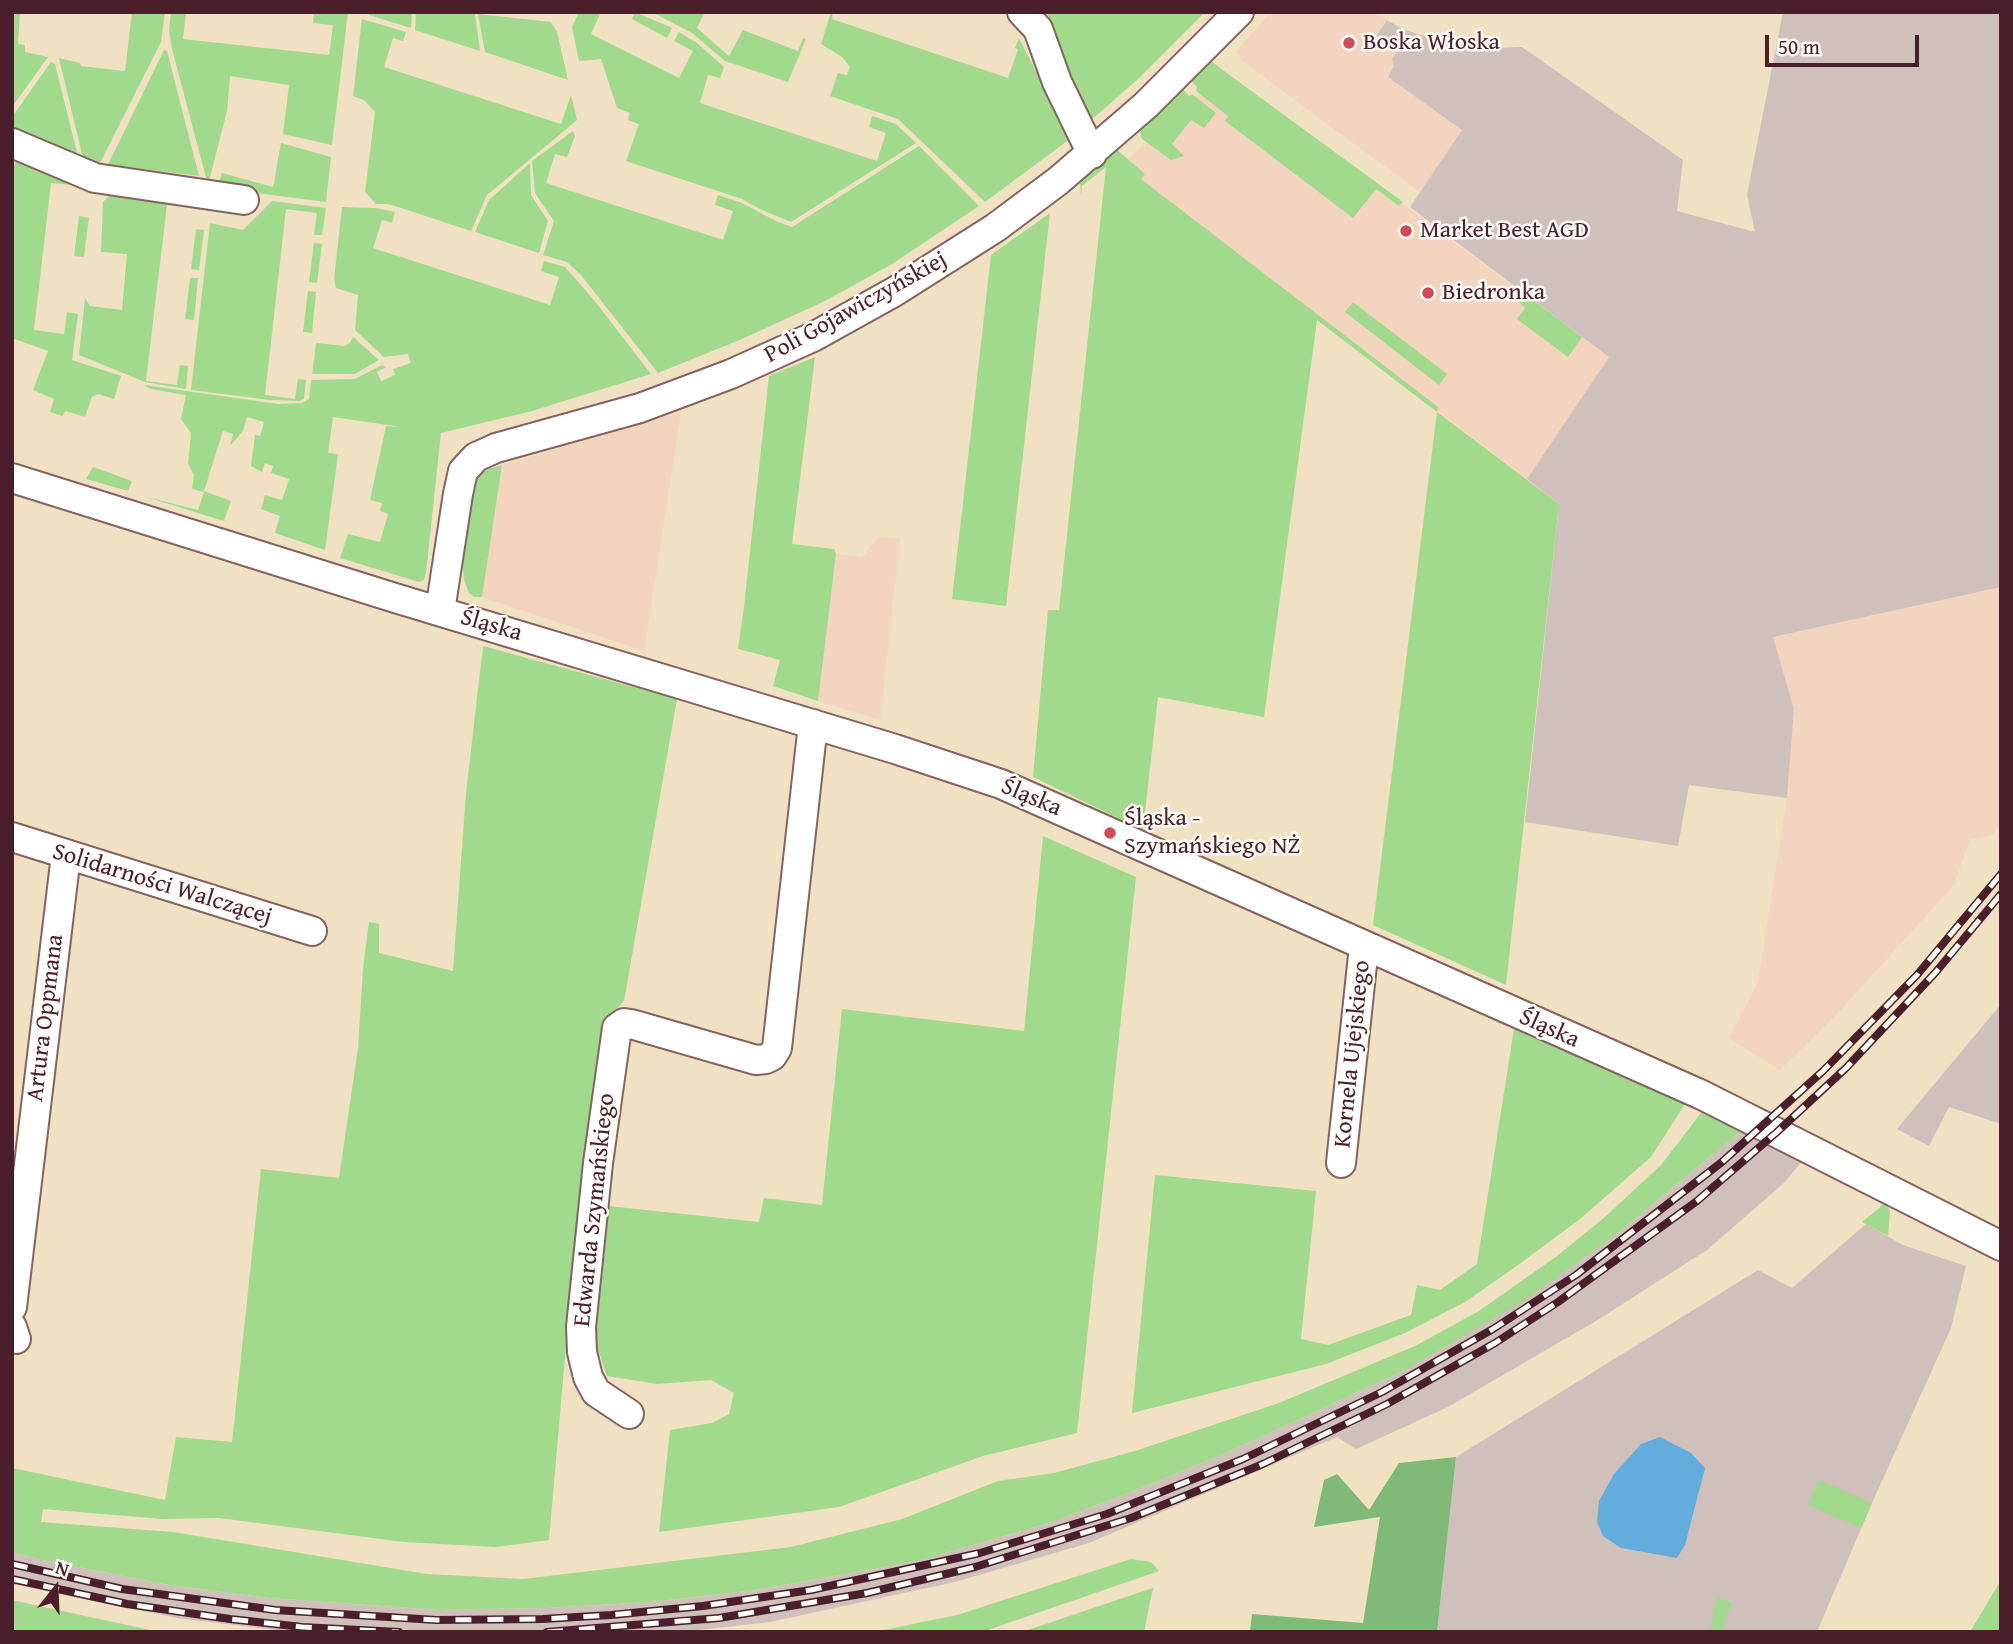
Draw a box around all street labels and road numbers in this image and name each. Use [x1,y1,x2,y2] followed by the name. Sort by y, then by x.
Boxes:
[760,246,952,370] street label: Poli Gojawiczyńskiej
[457,603,525,649] street label: Śląska
[996,772,1066,824] street label: Śląska
[49,838,275,932] street label: Solidarności Walczącej
[21,933,71,1103] street label: Artura Oppmana
[1329,959,1377,1149] street label: Kornela Ujejskiego
[1514,1003,1584,1055] street label: Śląska
[568,1092,622,1328] street label: Edwarda Szymańskiego

